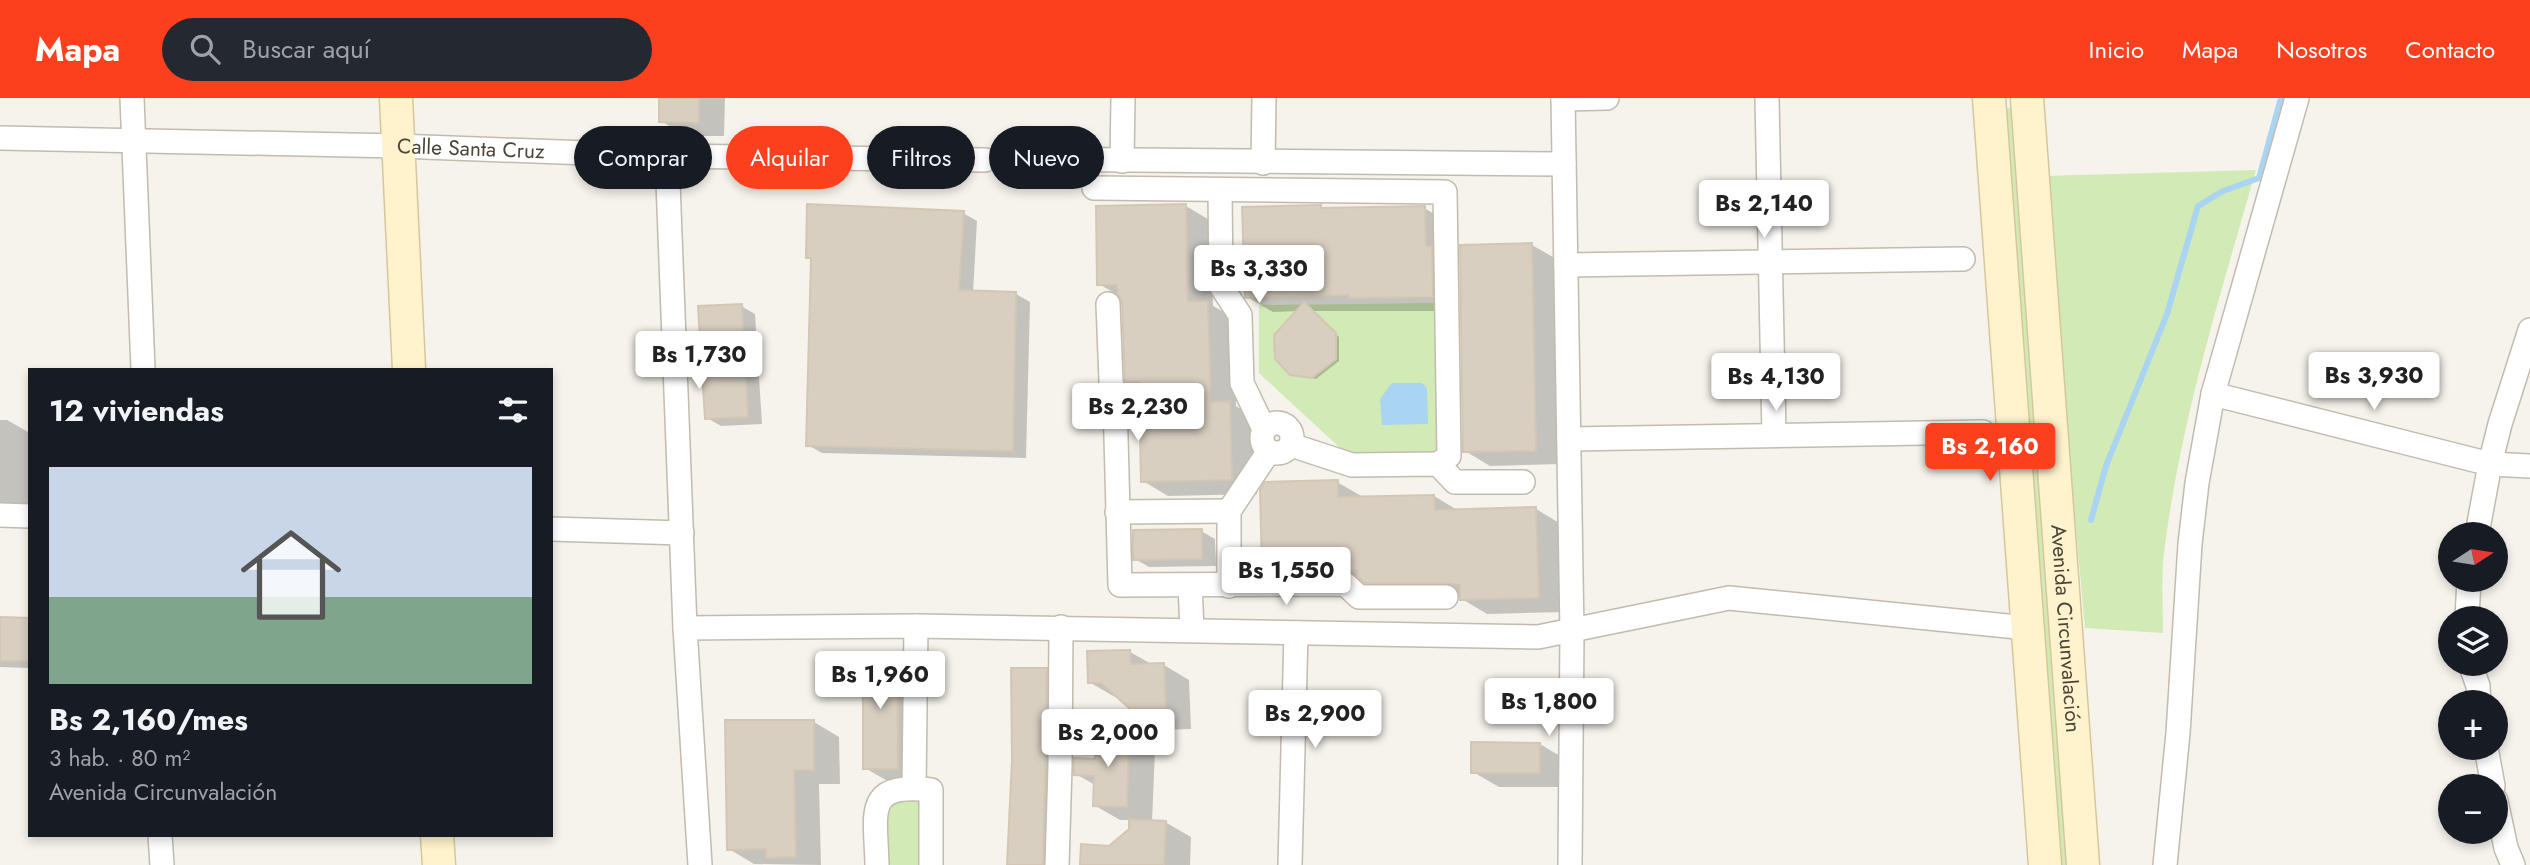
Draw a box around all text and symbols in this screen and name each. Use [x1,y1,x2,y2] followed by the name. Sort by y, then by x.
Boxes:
[162,18,652,81] search box
[35,26,120,73] text: Mapa
[186,30,224,68] icon: search
[242,30,370,68] text: Buscar aquí
[2089,32,2144,67] text: Inicio
[2182,32,2238,67] text: Mapa
[2276,32,2367,67] text: Nosotros
[2405,32,2495,67] text: Contacto
[574,126,712,189] chip: Comprar
[726,126,853,189] chip: Alquilar
[867,126,975,189] chip: Filtros
[989,126,1104,189] chip: Nuevo
[396,131,546,166] street label: Calle Santa Cruz
[1692,180,1836,240] pin: Bs 2,140
[1715,186,1813,220] text: Bs 2,140
[1187,246,1331,305] pin: Bs 3,330
[1210,251,1308,285] text: Bs 3,330
[627,331,771,391] pin: Bs 1,730
[651,337,747,371] text: Bs 1,730
[2302,352,2446,412] pin: Bs 3,930
[1704,354,1848,413] pin: Bs 4,130
[2325,358,2423,392] text: Bs 3,930
[1727,359,1825,393] text: Bs 4,130
[1066,384,1210,443] pin: Bs 2,230
[49,389,224,432] text: 12 viviendas
[1088,389,1188,423] text: Bs 2,230
[494,391,532,429] icon: filters
[1918,424,2062,483] pin: Bs 2,160
[1941,429,2039,463] text: Bs 2,160
[228,512,354,638] icon: home
[2438,522,2508,592] north arrow
[2438,522,2508,844] map controls
[2043,523,2088,734] street label: Avenida Circunvalación
[1214,547,1358,607] pin: Bs 1,550
[1238,553,1334,587] text: Bs 1,550
[2438,606,2508,676] button: layers
[808,652,952,711] pin: Bs 1,960
[831,657,929,691] text: Bs 1,960
[1477,678,1621,738] pin: Bs 1,800
[1501,684,1597,718] text: Bs 1,800
[1243,690,1387,750] pin: Bs 2,900
[2438,690,2508,760] button: +
[1264,696,1366,730] text: Bs 2,900
[49,698,248,741] text: Bs 2,160/mes
[1036,710,1180,769] pin: Bs 2,000
[1058,715,1158,749] text: Bs 2,000
[49,741,190,775] text: 3 hab. · 80 m²
[2438,774,2508,844] button: −
[49,775,277,809] text: Avenida Circunvalación

